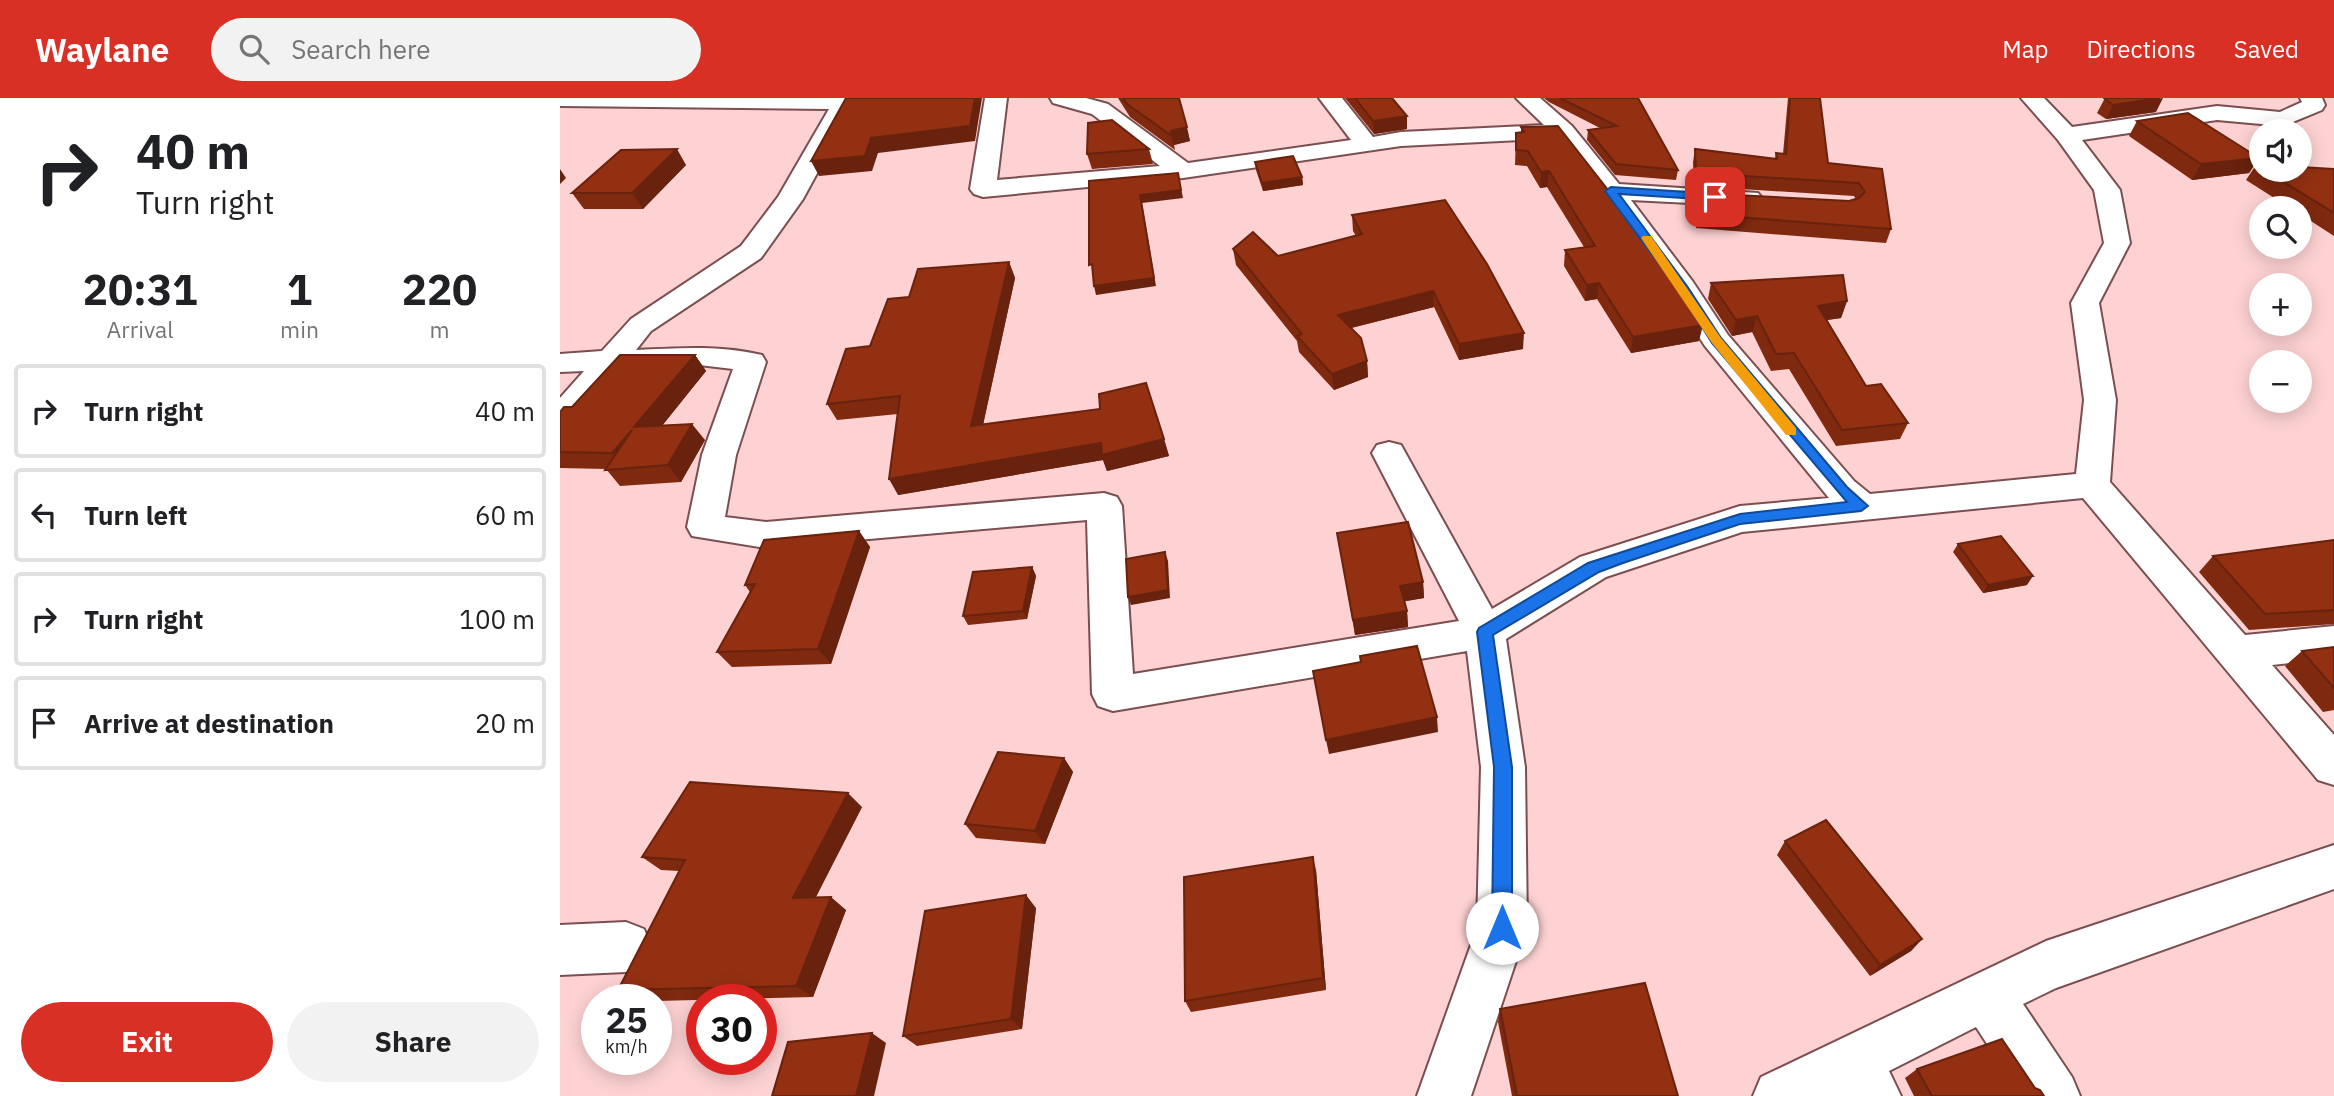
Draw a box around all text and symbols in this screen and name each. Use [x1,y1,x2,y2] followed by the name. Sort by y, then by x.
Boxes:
[211,18,701,81] search box
[35,28,169,71] text: Waylane
[235,30,273,68] icon: search
[291,32,431,66] text: Search here
[2002,33,2048,65] text: Map
[2086,33,2196,65] text: Directions
[2234,33,2299,65] text: Saved
[136,119,250,182] text: 40 m
[2249,119,2312,413] map controls
[2249,119,2312,182] button: sound
[21,126,112,217] icon: right
[1685,167,1745,227] pin
[1696,178,1734,216] icon: arrive
[136,181,274,223] text: Turn right
[2249,196,2312,259] button: search
[83,262,197,317] text: 20:31
[287,262,312,317] text: 1
[402,262,477,317] text: 220
[2249,273,2312,336] button: +
[107,314,174,344] text: Arrival
[280,314,319,344] text: min
[429,314,450,344] text: m
[2249,350,2312,413] button: −
[25,392,63,430] icon: right
[84,394,203,428] text: Turn right
[475,394,535,428] text: 40 m
[25,496,63,534] icon: left
[84,498,187,532] text: Turn left
[475,498,535,532] text: 60 m
[25,600,63,638] icon: right
[84,602,203,636] text: Turn right
[459,602,535,636] text: 100 m
[25,704,63,742] icon: arrive
[84,706,334,740] text: Arrive at destination
[475,706,535,740] text: 20 m
[1465,891,1539,965] position arrow
[686,984,777,1075] speed limit sign: 30
[605,997,648,1043] text: 25
[21,1002,273,1082] button: Exit
[287,1002,539,1082] button: Share
[605,1035,648,1058] text: km/h

